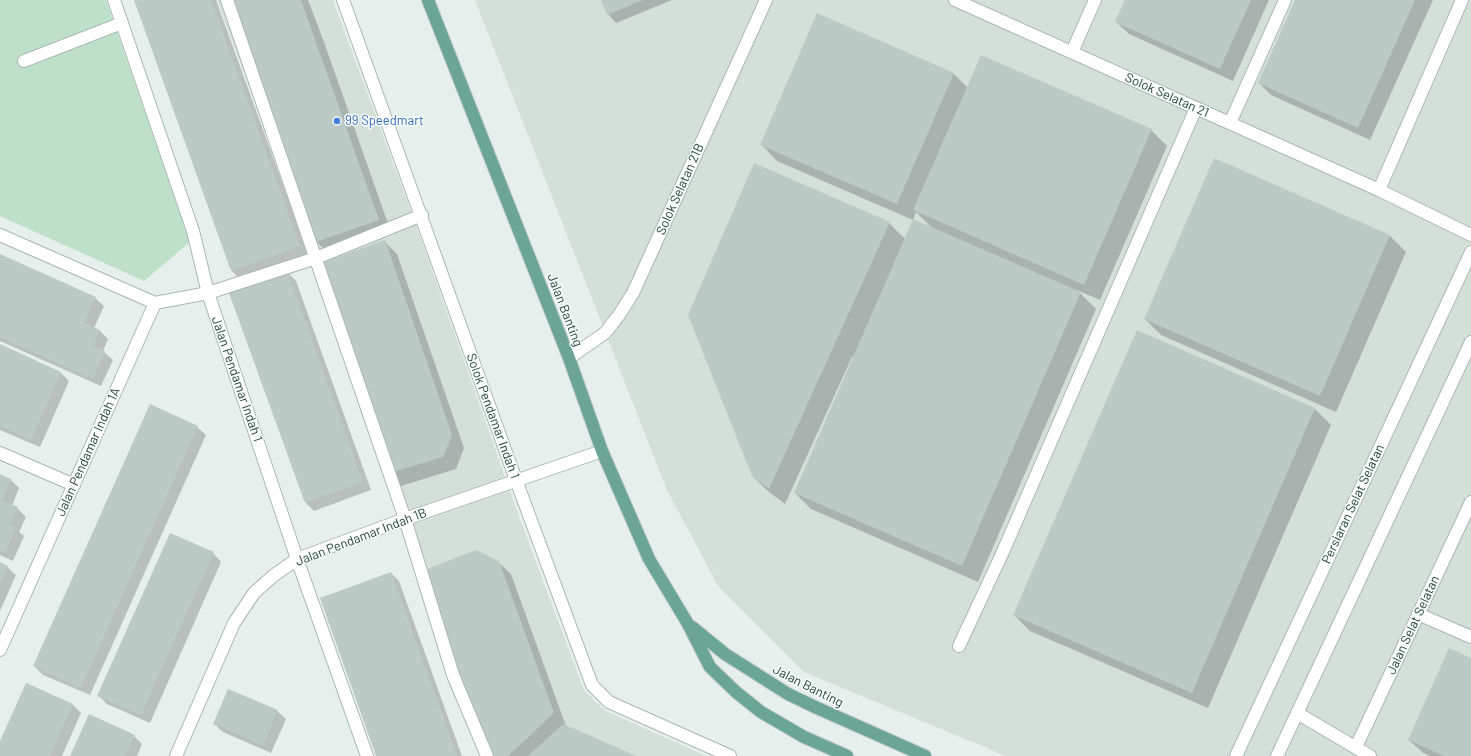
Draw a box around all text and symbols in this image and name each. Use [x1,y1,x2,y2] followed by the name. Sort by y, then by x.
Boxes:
[1123,70,1211,120] street label: Solok Selatan 21
[345,113,424,129] place label: 99 Speedmart
[332,116,342,126] marker: 99 Speedmart
[653,141,707,237] street label: Solok Selatan 21B
[544,271,586,349] street label: Jalan Banting
[208,314,266,444] street label: Jalan Pendamar Indah 1
[463,351,523,481] street label: Solok Pendamar Indah 1
[53,385,123,519] street label: Jalan Pendamar Indah 1A
[1318,442,1388,566] street label: Persiaran Selat Selatan
[293,505,429,569] street label: Jalan Pendamar Indah 1B
[1383,573,1443,677] street label: Jalan Selat Selatan
[770,662,846,710] street label: Jalan Banting

